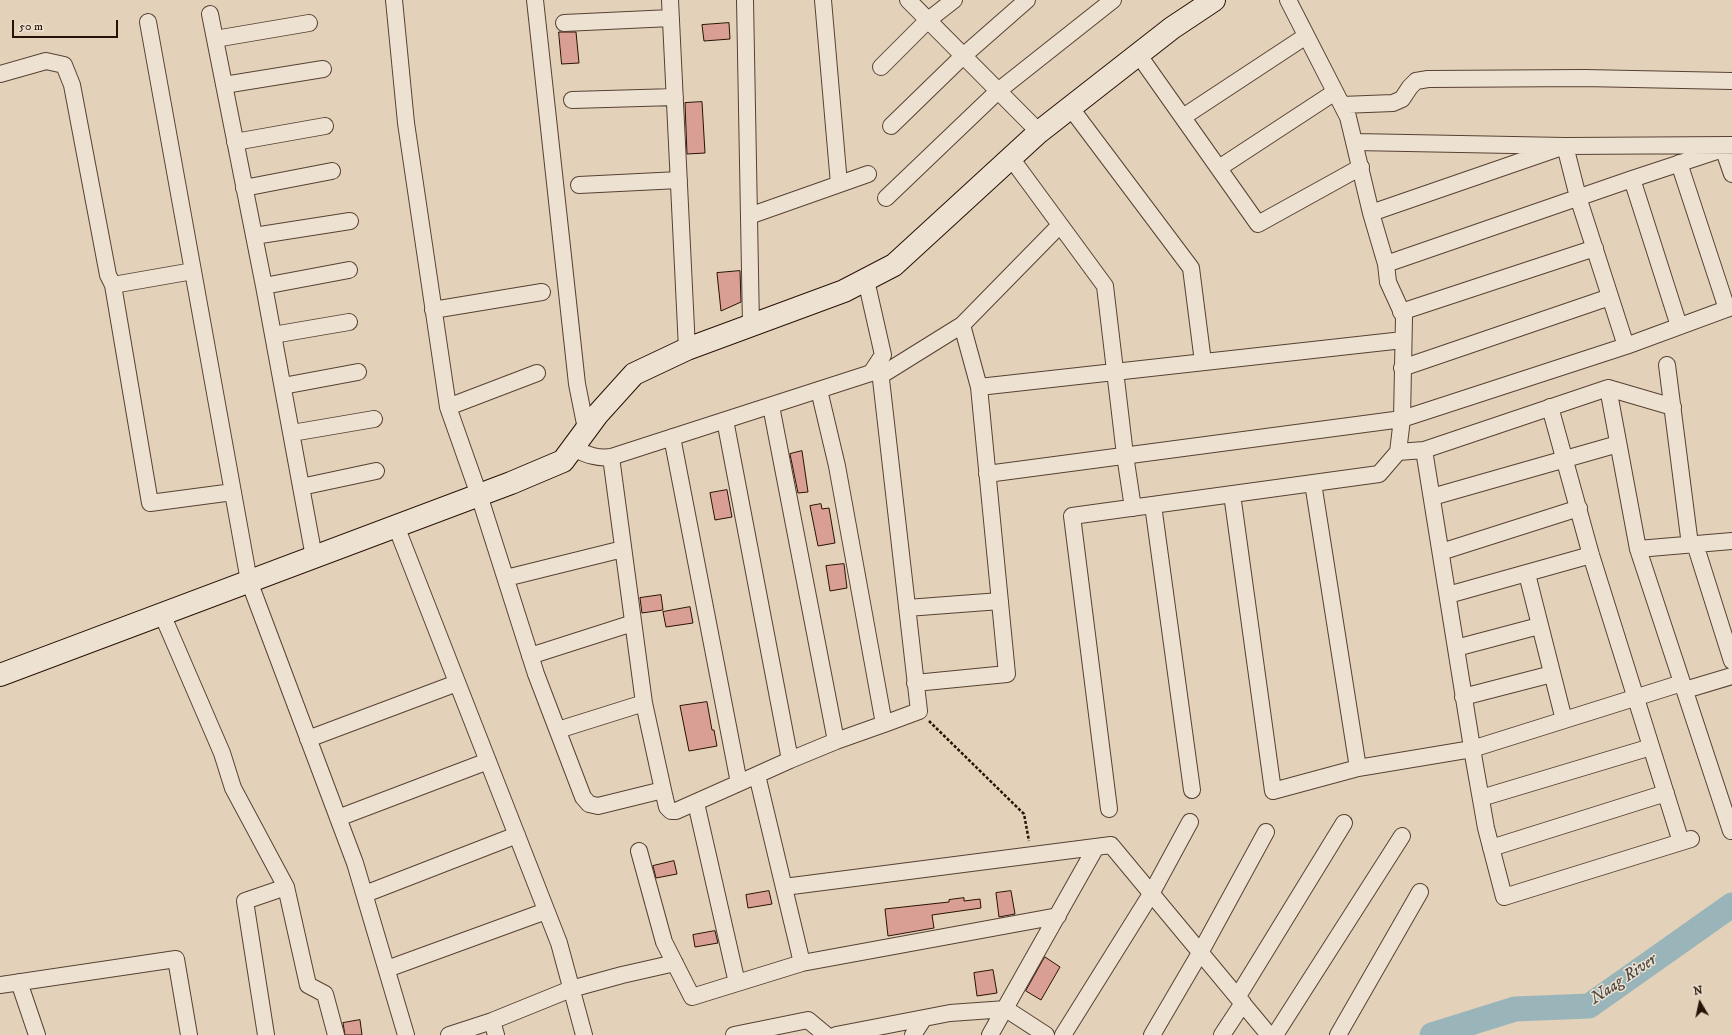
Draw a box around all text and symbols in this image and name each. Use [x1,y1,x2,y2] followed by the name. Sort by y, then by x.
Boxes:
[14,12,120,38] scale bar
[19,19,43,34] text: 50 m
[1587,950,1661,1010] water label: Naag River
[1680,983,1720,1023] north arrow
[1693,984,1704,999] text: N

